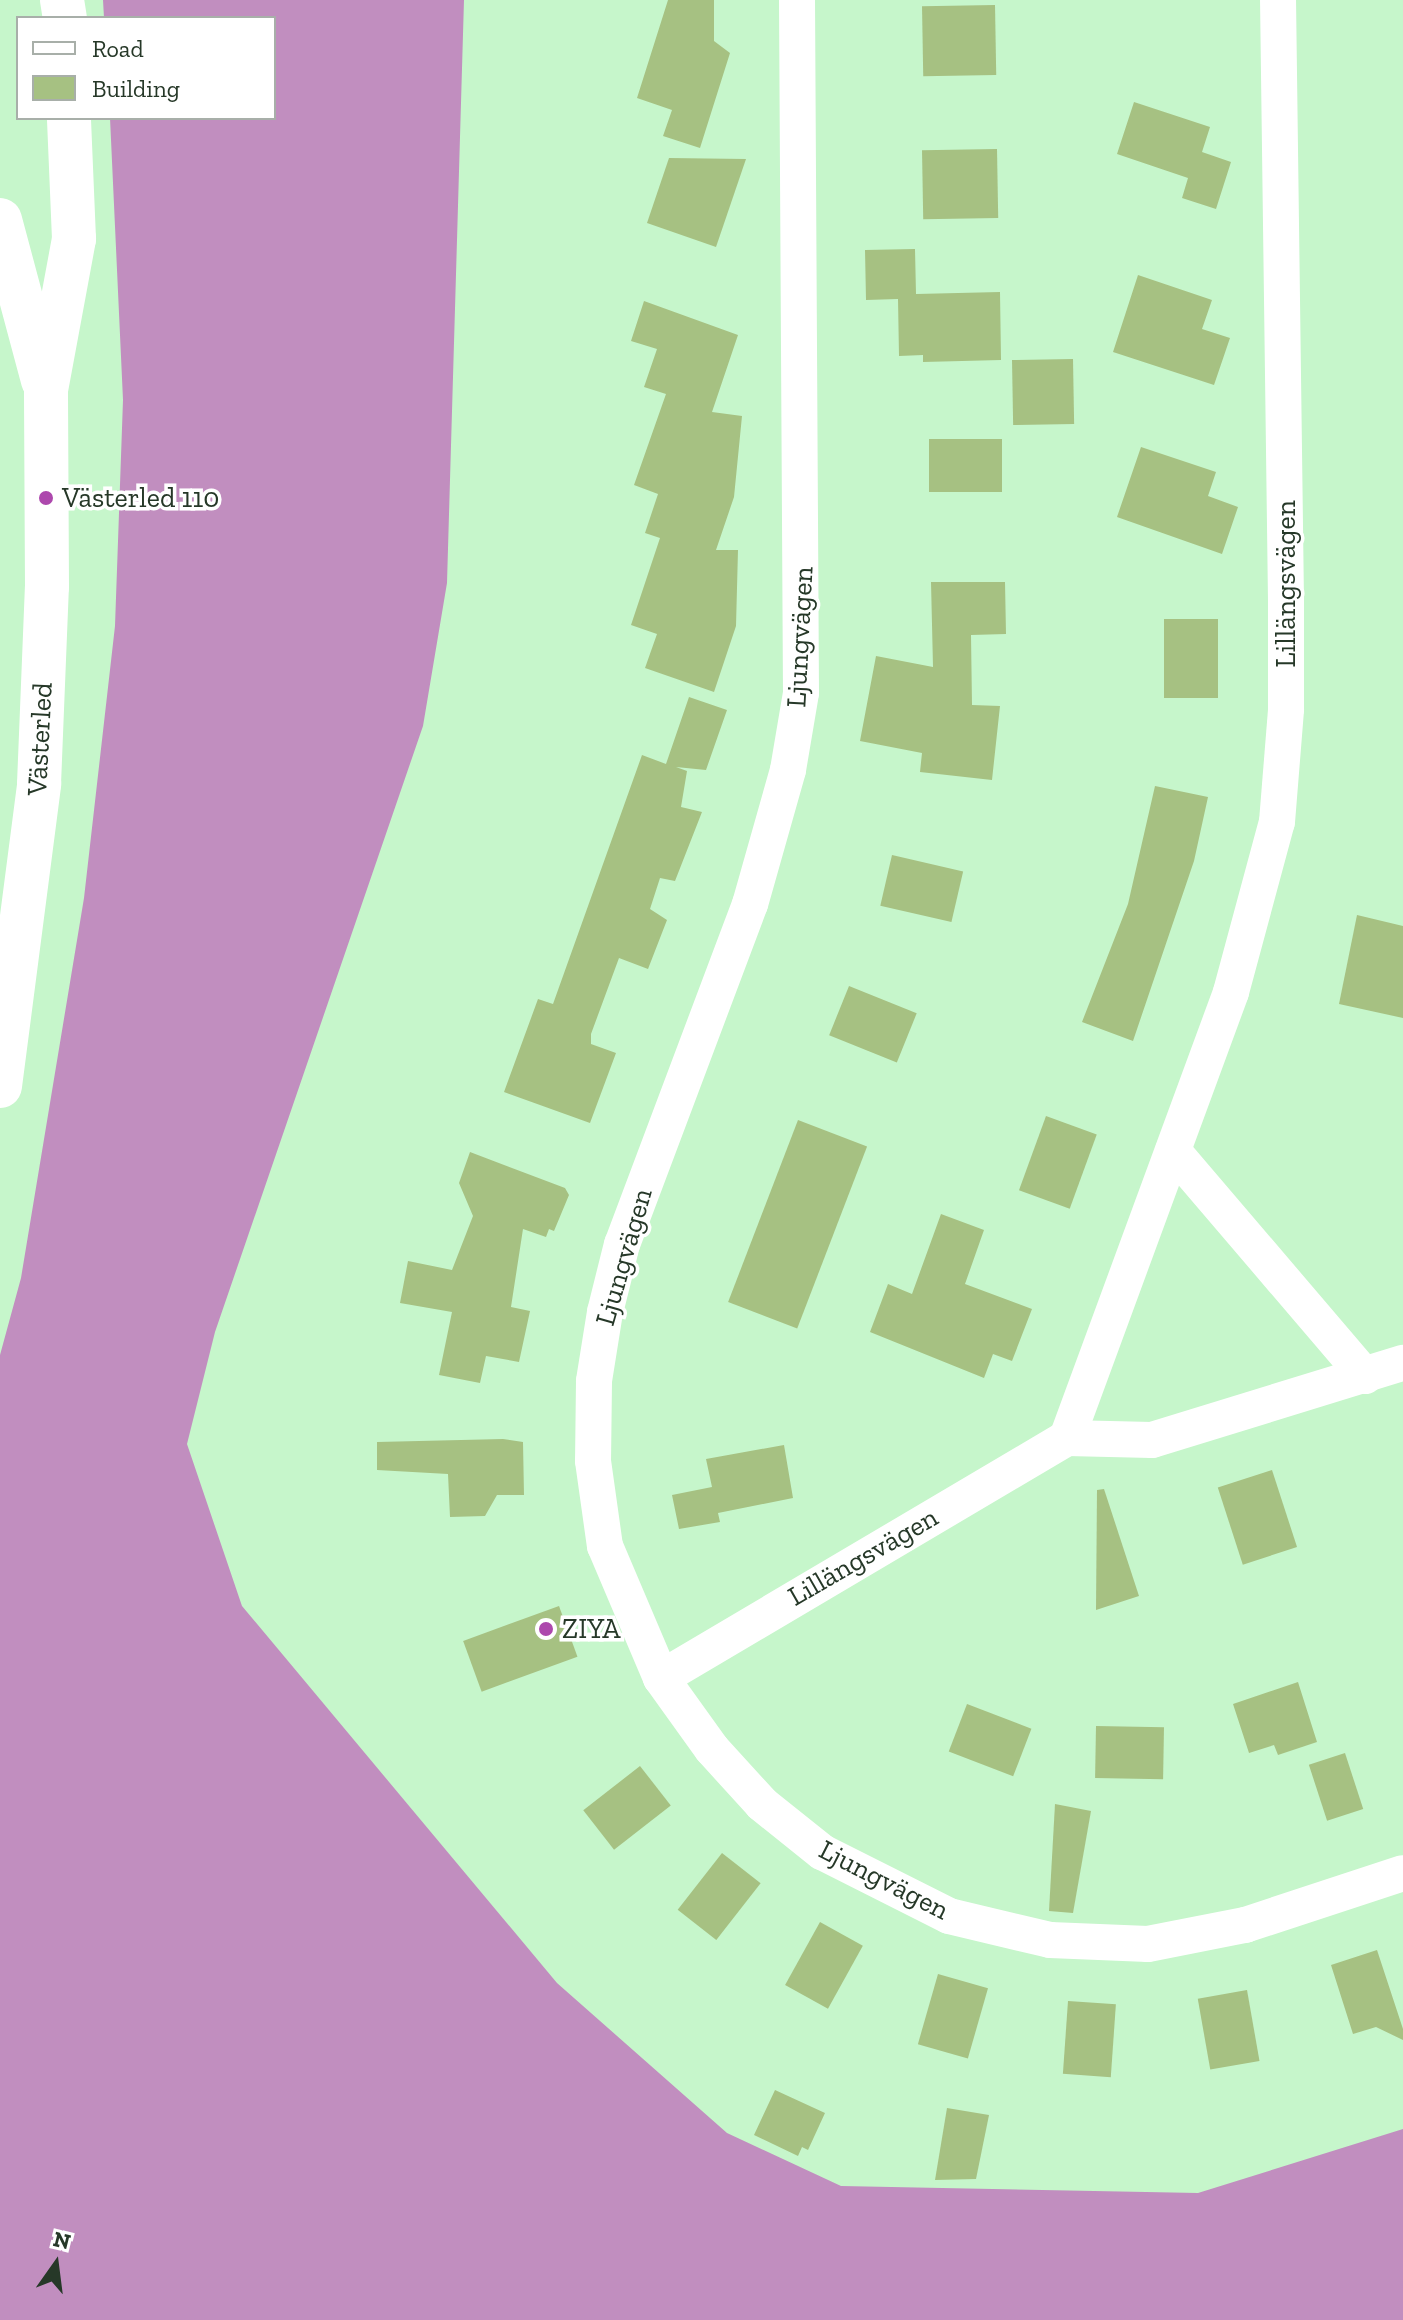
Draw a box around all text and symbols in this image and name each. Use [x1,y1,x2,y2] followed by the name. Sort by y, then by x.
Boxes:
[16,16,276,120] legend
[92,34,144,63] text: Road
[92,74,180,103] text: Building
[62,481,219,515] place label: Västerled 110
[37,489,55,507] marker: Västerled 110
[1269,500,1303,668] street label: Lillängsvägen
[780,566,820,708] street label: Ljungvägen
[20,682,60,796] street label: Västerled
[588,1184,660,1330] street label: Ljungvägen
[782,1501,944,1613] street label: Lillängsvägen
[562,1612,620,1646] place label: ZIYA
[537,1620,555,1638] marker: ZIYA
[813,1833,955,1927] street label: Ljungvägen
[16,2224,96,2304] north arrow
[51,2225,73,2255] text: N

